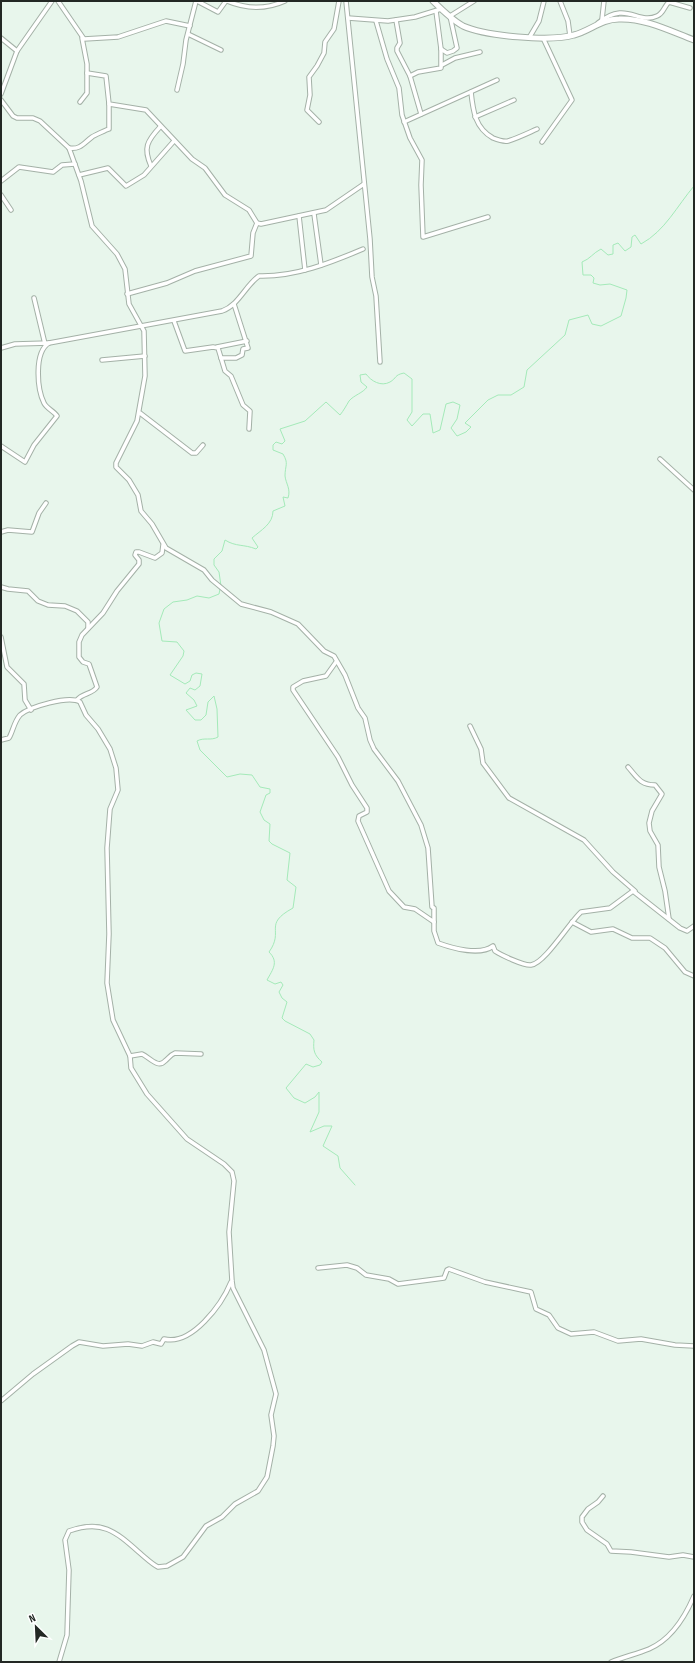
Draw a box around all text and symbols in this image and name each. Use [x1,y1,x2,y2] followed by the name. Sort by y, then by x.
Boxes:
[16,1607,56,1647] north arrow
[27,1611,38,1625] text: N

